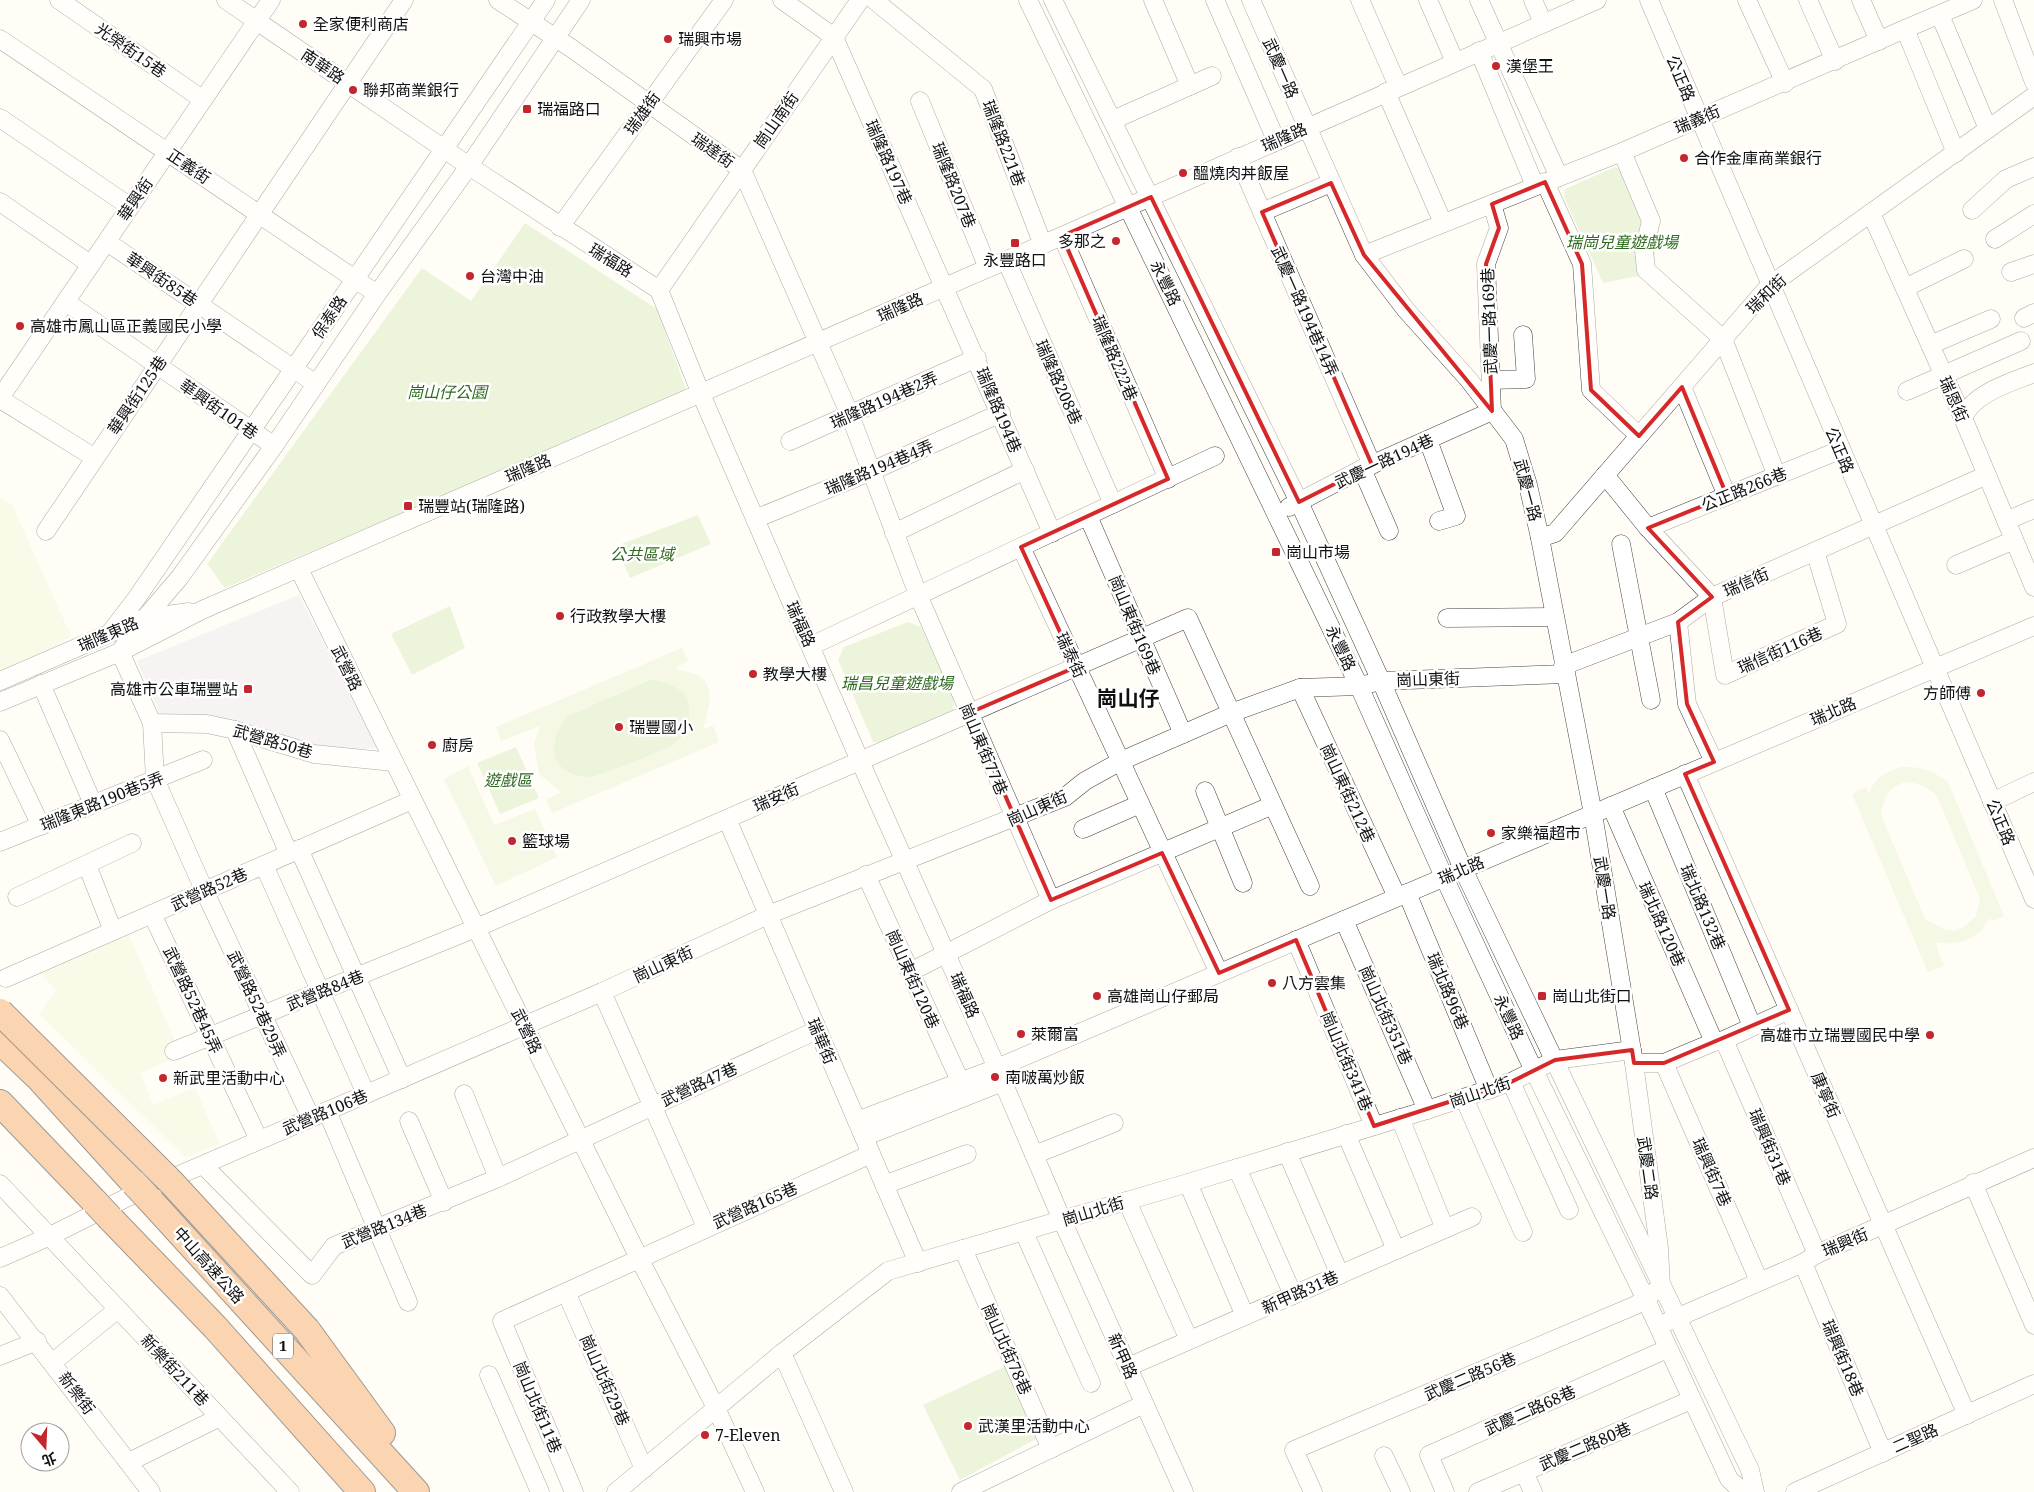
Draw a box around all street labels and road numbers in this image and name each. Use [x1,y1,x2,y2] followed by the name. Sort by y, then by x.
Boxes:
[91,18,171,82] street label: 光榮街15巷
[1258,34,1304,102] street label: 武慶一路
[297,43,349,89] street label: 南華路
[1661,52,1701,104] street label: 公正路
[619,87,665,139] street label: 瑞雄街
[749,87,803,153] street label: 崗山南街
[977,97,1031,189] street label: 瑞隆路221巷
[1671,99,1723,139] street label: 瑞義街
[860,116,918,208] street label: 瑞隆路197巷
[1258,117,1310,157] street label: 瑞隆路
[687,127,739,173] street label: 瑞達街
[927,139,981,231] street label: 瑞隆路207巷
[163,143,215,189] street label: 正義街
[112,173,158,225] street label: 華興街
[585,238,637,282] street label: 瑞福路
[1266,242,1344,380] street label: 武慶一路194巷14弄
[122,247,202,311] street label: 華興街85巷
[1146,257,1186,309] street label: 永豐路
[1476,267,1502,375] street label: 武慶一路169巷
[1741,269,1791,319] street label: 瑞和街
[874,287,926,327] street label: 瑞隆路
[306,291,352,343] street label: 保泰路
[1087,312,1143,404] street label: 瑞隆路222巷
[1030,336,1088,428] street label: 瑞隆路208巷
[102,351,172,439] street label: 華興街125巷
[971,364,1027,456] street label: 瑞隆路194巷
[827,366,941,434] street label: 瑞隆路194巷2弄
[1934,373,1974,425] street label: 瑞恩街
[175,374,263,444] street label: 華興街101巷
[1820,424,1860,476] street label: 公正路
[1331,428,1437,494] street label: 武慶一路194巷
[821,434,937,500] street label: 瑞隆路194巷4弄
[502,448,554,488] street label: 瑞隆路
[1509,456,1547,524] street label: 武慶一路
[1698,462,1790,516] street label: 公正路266巷
[1720,562,1772,602] street label: 瑞信街
[1104,572,1166,678] street label: 崗山東街169巷
[781,598,821,650] street label: 瑞福路
[74,611,142,657] street label: 瑞隆東路
[1734,621,1826,679] street label: 瑞信街116巷
[1321,622,1361,674] street label: 永豐路
[1051,629,1091,681] street label: 瑞泰街
[327,642,367,694] street label: 武營路
[1396,667,1460,691] street label: 崗山東街
[1807,691,1859,731] street label: 瑞北路
[955,700,1013,798] street label: 崗山東街77巷
[231,719,315,763] street label: 武營路50巷
[1315,740,1381,846] street label: 崗山東街212巷
[37,766,167,836] street label: 瑞隆東路190巷5弄
[750,777,802,817] street label: 瑞安街
[1003,785,1071,831] street label: 崗山東街
[1981,796,2021,848] street label: 公正路
[1435,850,1487,890] street label: 瑞北路
[1589,855,1621,921] street label: 武慶一路
[1675,861,1731,953] street label: 瑞北路132巷
[167,862,251,916] street label: 武營路52巷
[1633,878,1691,970] street label: 瑞北路120巷
[881,926,945,1032] street label: 崗山東街120巷
[629,941,697,987] street label: 崗山東街
[159,943,227,1057] street label: 武營路52巷45弄
[223,947,291,1061] street label: 武營路52巷29弄
[1422,949,1474,1033] street label: 瑞北路96巷
[1354,962,1418,1068] street label: 崗山北街351巷
[283,964,367,1016] street label: 武營路84巷
[945,969,985,1021] street label: 瑞福路
[1489,991,1529,1043] street label: 永豐路
[507,1005,547,1057] street label: 武營路
[1316,1008,1378,1114] street label: 崗山北街341巷
[802,1015,842,1067] street label: 瑞華街
[657,1057,741,1111] street label: 武營路47巷
[1806,1069,1846,1121] street label: 康寧街
[1446,1071,1514,1113] street label: 崗山北街
[279,1084,371,1140] street label: 武營路106巷
[1744,1105,1796,1189] street label: 瑞興街31巷
[1687,1134,1737,1210] street label: 瑞興街7巷
[1633,1135,1663,1201] street label: 武慶二路
[709,1176,801,1234] street label: 武營路165巷
[1059,1191,1127,1231] street label: 崗山北街
[338,1199,430,1253] street label: 武營路134巷
[169,1222,249,1308] street label: 中山高速公路
[1819,1222,1871,1262] street label: 瑞興街
[1258,1265,1342,1319] street label: 新甲路31巷
[977,1300,1037,1398] street label: 崗山北街78巷
[1817,1316,1869,1400] street label: 瑞興街18巷
[136,1329,214,1411] street label: 新樂街211巷
[1103,1330,1143,1382] street label: 新甲路
[575,1331,635,1429] street label: 崗山北街29巷
[273,1334,293,1358] road number: 1
[1421,1347,1519,1405] street label: 武慶二路56巷
[509,1358,567,1456] street label: 崗山北街11巷
[54,1367,100,1419] street label: 新樂街
[1481,1380,1579,1440] street label: 武慶二路68巷
[1536,1417,1634,1475] street label: 武慶二路80巷
[1889,1418,1941,1458] street label: 二聖路

